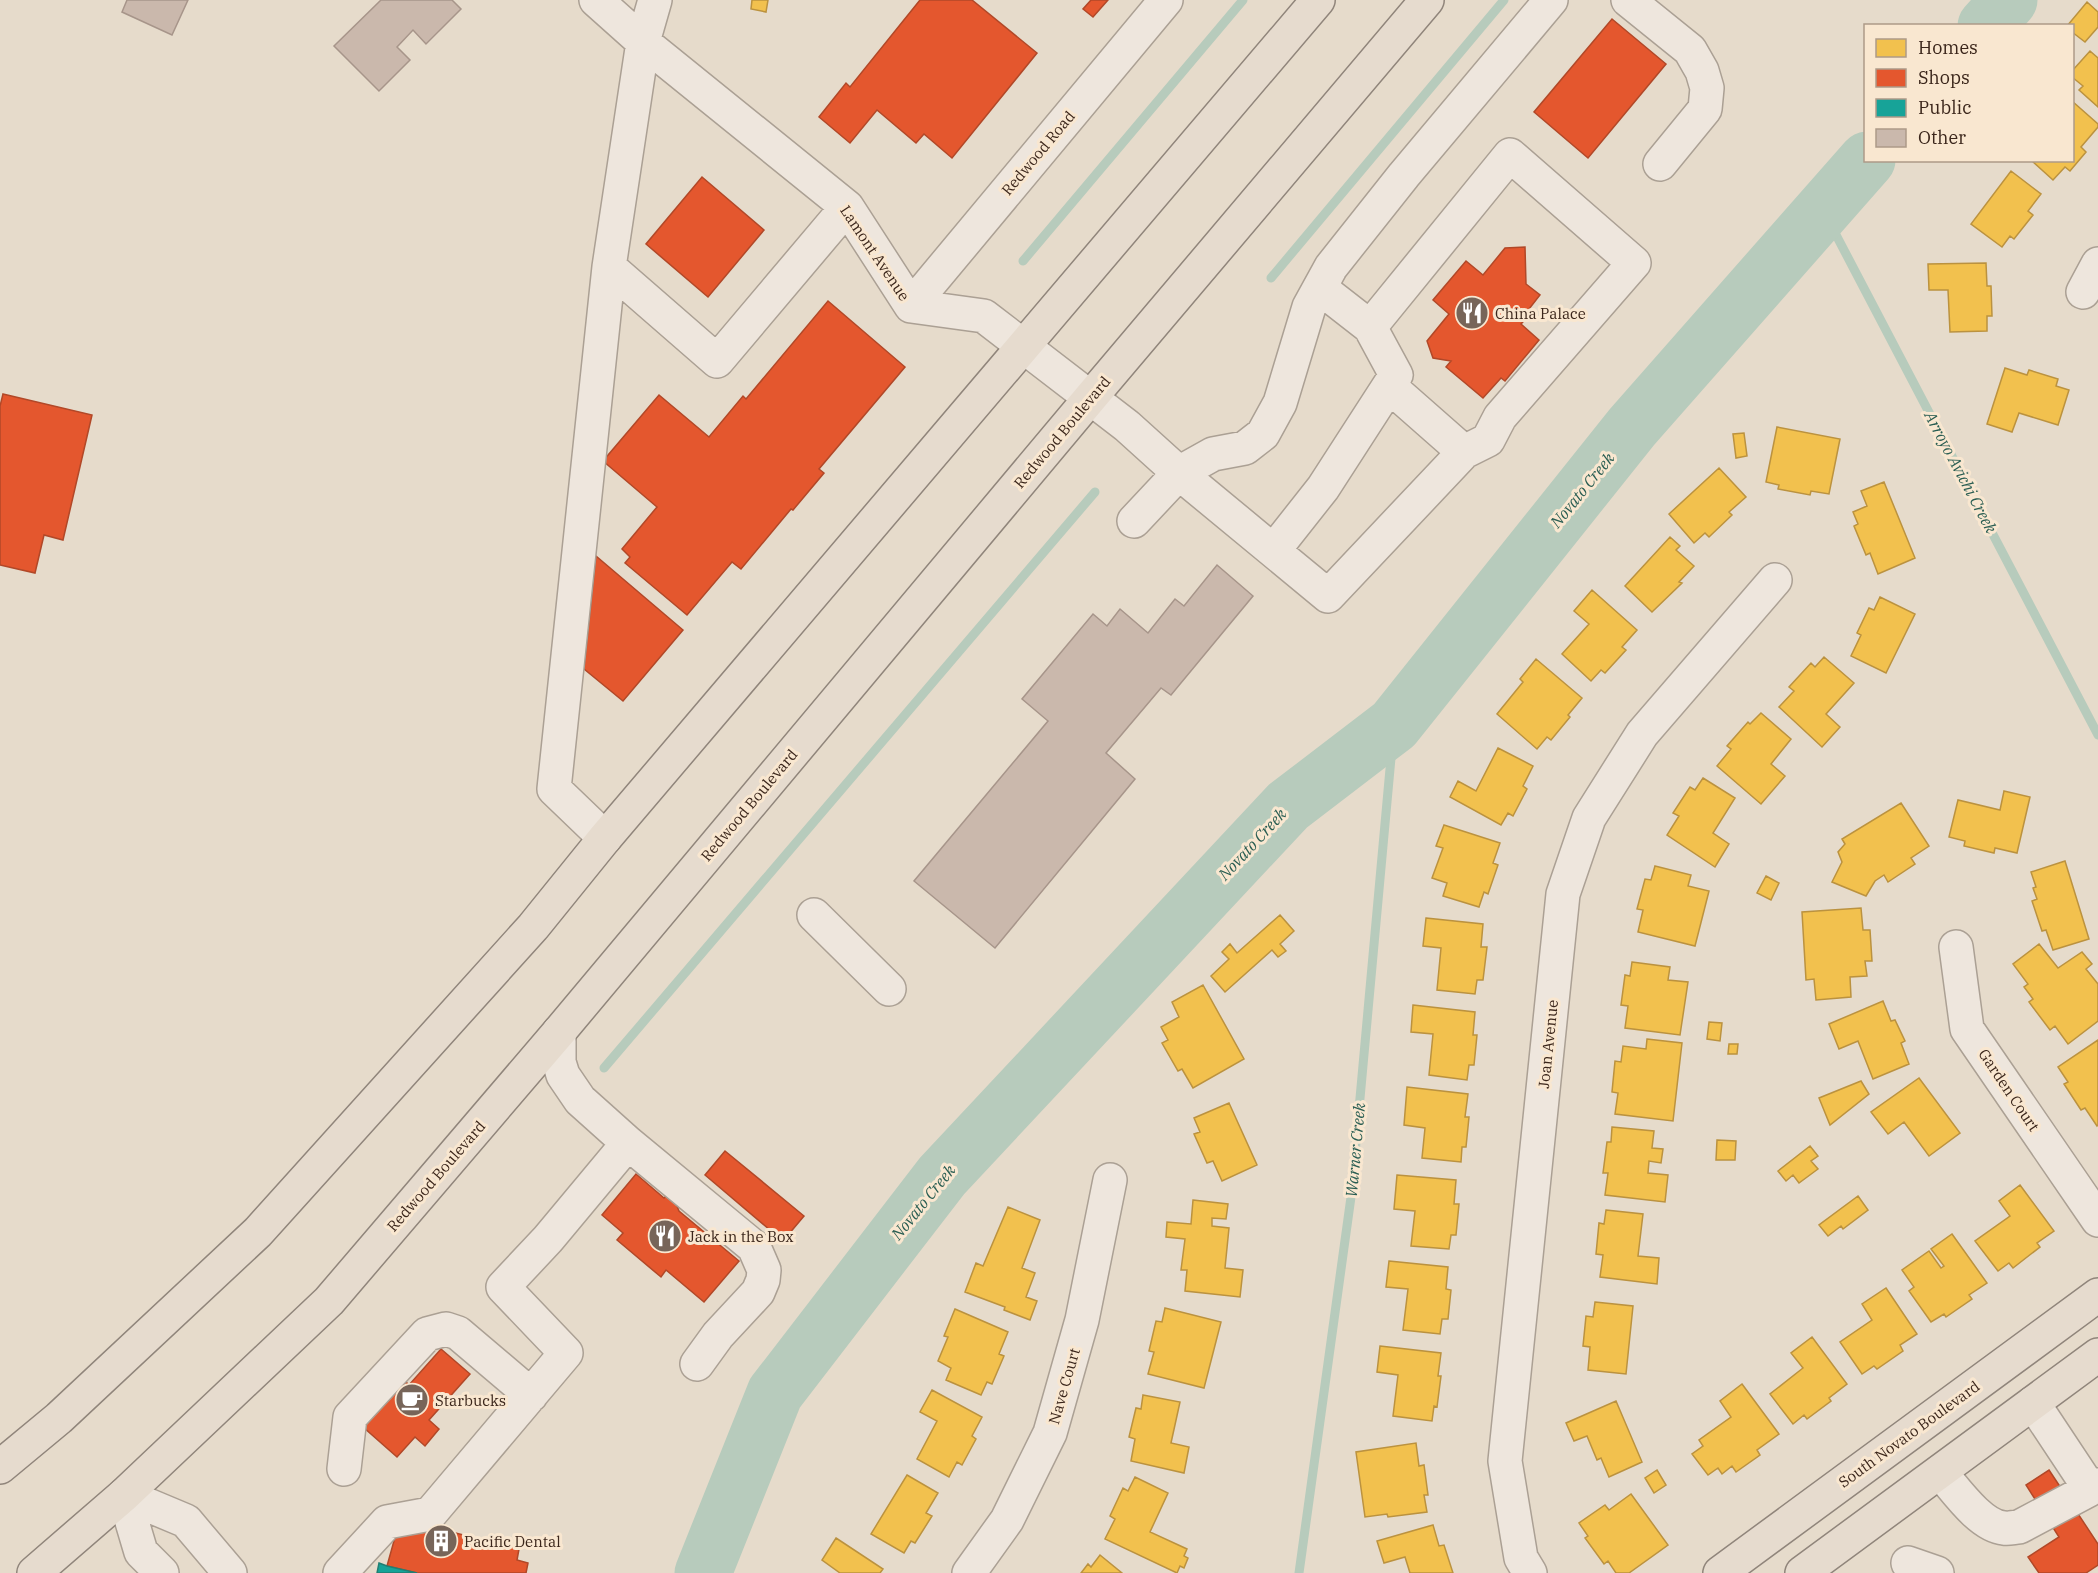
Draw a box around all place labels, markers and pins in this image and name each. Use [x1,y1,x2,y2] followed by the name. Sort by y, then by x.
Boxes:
[1454,295,1490,331] restaurant icon: China Palace
[1495,304,1586,323] place label: China Palace
[647,1218,683,1254] restaurant icon: Jack in the Box
[688,1227,794,1246] place label: Jack in the Box
[394,1382,430,1418] cafe icon: Starbucks
[435,1391,506,1410] place label: Starbucks
[423,1523,459,1559] building icon: Pacific Dental
[464,1532,561,1551] place label: Pacific Dental

